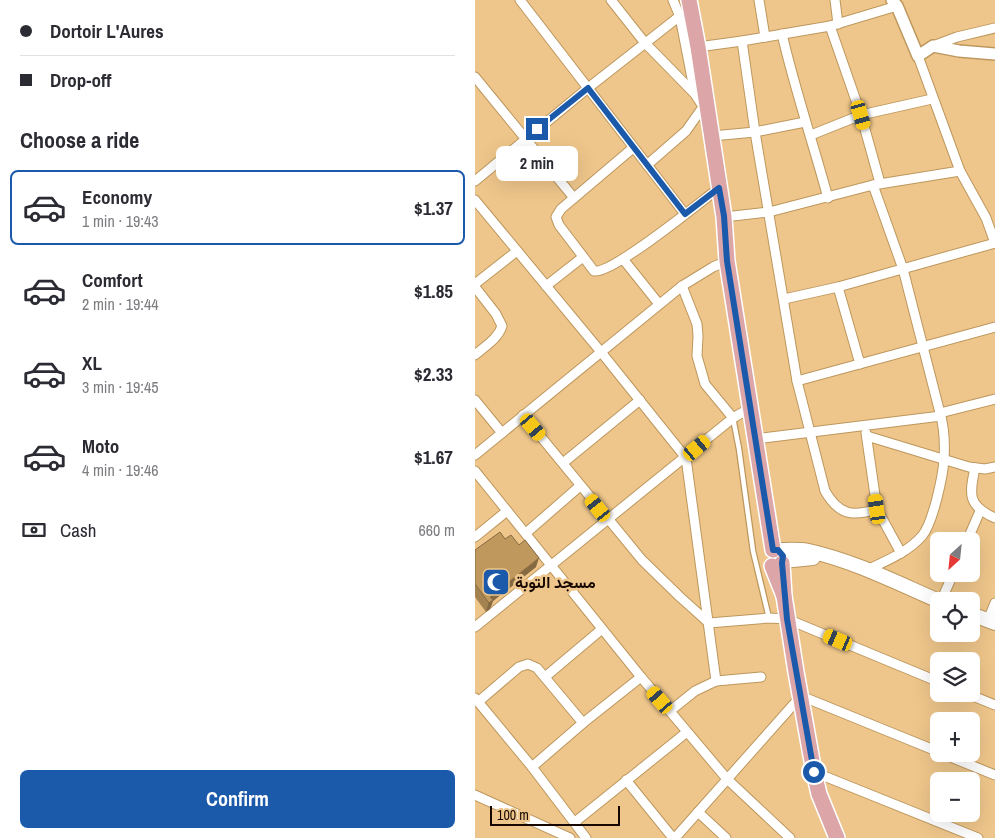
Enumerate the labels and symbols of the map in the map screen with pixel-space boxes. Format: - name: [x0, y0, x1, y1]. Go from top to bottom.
- car: [849, 99, 872, 131]
- route end: [526, 118, 548, 140]
- callout: 2 min: [496, 146, 578, 182]
- car: [517, 411, 548, 443]
- car: [680, 433, 713, 463]
- car: [582, 492, 613, 524]
- car: [867, 493, 886, 525]
- north arrow: [930, 532, 980, 582]
- mosque icon: مسجد التوبة: [481, 567, 511, 597]
- place label: مسجد التوبة: [515, 571, 596, 593]
- car: [821, 627, 854, 653]
- car: [644, 684, 675, 716]
- route start: [803, 761, 825, 783]
- scale bar: [490, 803, 620, 826]

